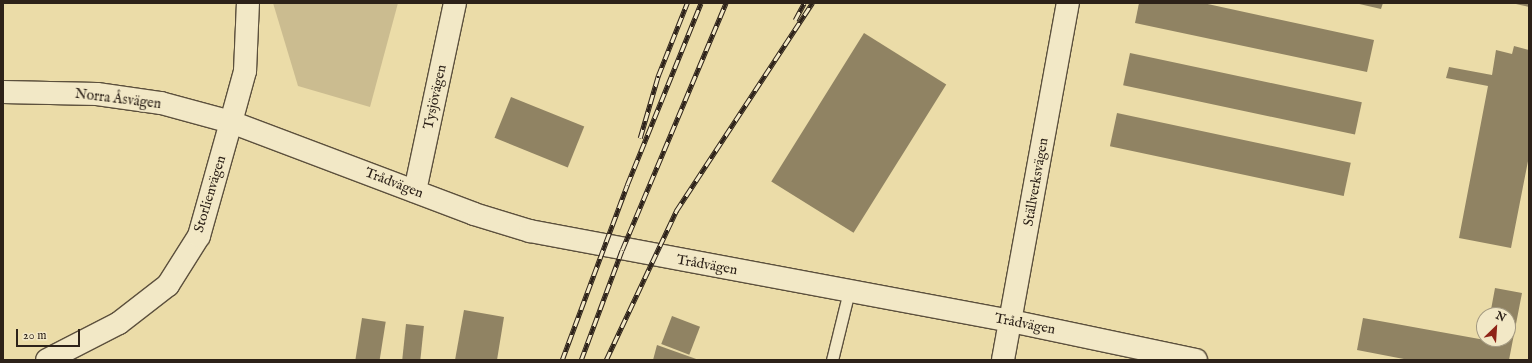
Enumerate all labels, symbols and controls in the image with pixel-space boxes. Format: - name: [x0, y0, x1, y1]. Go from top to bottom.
- street label: Tysjövägen: [420, 63, 450, 131]
- street label: Norra Åsvägen: [74, 85, 162, 113]
- street label: Ställverksvägen: [1020, 137, 1052, 227]
- street label: Storlienvägen: [190, 154, 230, 234]
- street label: Trådvägen: [362, 164, 426, 202]
- street label: Trådvägen: [675, 251, 739, 279]
- north arrow: [1476, 307, 1516, 347]
- text: N: [1493, 309, 1508, 325]
- street label: Trådvägen: [993, 310, 1057, 338]
- scale bar: [18, 321, 82, 347]
- text: 20 m: [23, 328, 46, 343]

